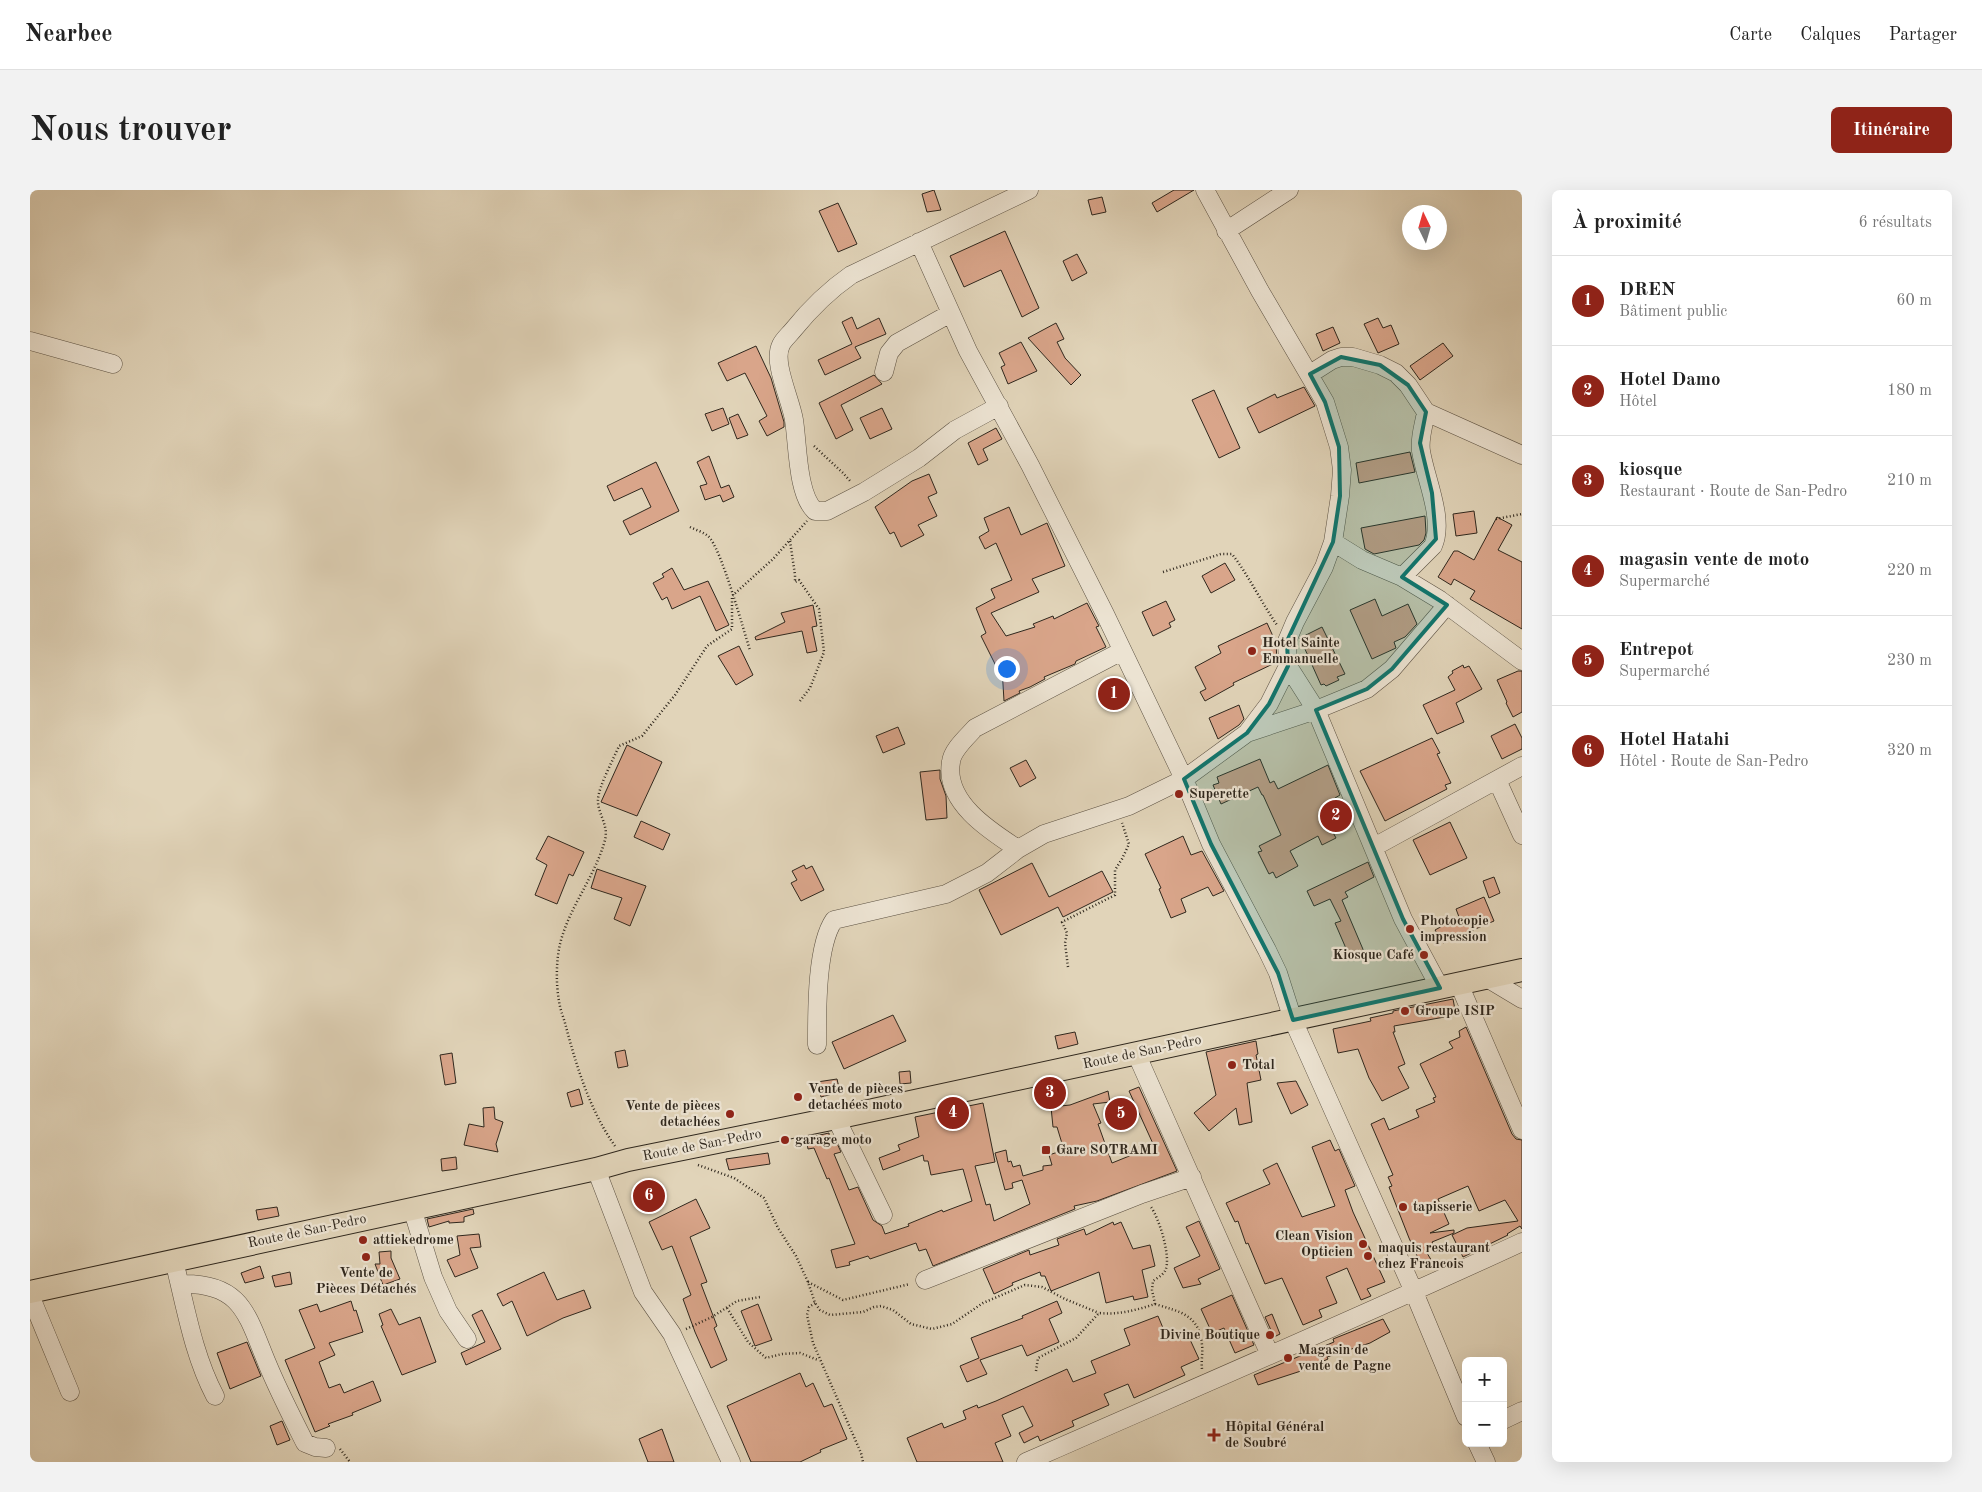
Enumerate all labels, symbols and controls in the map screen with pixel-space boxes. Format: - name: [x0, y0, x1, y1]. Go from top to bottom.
- text: Nearbee: [25, 23, 113, 47]
- text: Carte: [1729, 26, 1772, 44]
- text: Calques: [1800, 26, 1861, 44]
- text: Partager: [1889, 26, 1957, 44]
- button: Itinéraire: [1831, 107, 1952, 153]
- text: Nous trouver: [30, 113, 232, 148]
- north arrow: [1402, 205, 1447, 250]
- text: À proximité: [1572, 212, 1682, 233]
- text: 6 résultats: [1858, 215, 1932, 231]
- text: DREN: [1619, 281, 1675, 300]
- text: 1: [1583, 293, 1593, 309]
- text: 60 m: [1896, 293, 1932, 309]
- text: Bâtiment public: [1619, 304, 1727, 320]
- text: Hotel Damo: [1619, 371, 1721, 390]
- text: 2: [1583, 383, 1593, 399]
- text: 180 m: [1887, 383, 1932, 399]
- text: Hôtel: [1619, 394, 1657, 410]
- text: kiosque: [1619, 461, 1682, 480]
- text: 3: [1583, 473, 1593, 489]
- text: 210 m: [1887, 473, 1932, 489]
- text: Restaurant · Route de San-Pedro: [1619, 484, 1847, 500]
- text: magasin vente de moto: [1619, 551, 1809, 570]
- text: 4: [1583, 563, 1593, 579]
- text: 220 m: [1887, 563, 1932, 579]
- text: Supermarché: [1619, 574, 1710, 590]
- place label: Hotel Sainte Emmanuelle: [1262, 636, 1340, 666]
- text: Entrepot: [1619, 641, 1694, 660]
- marker: Hotel Sainte Emmanuelle: [1246, 645, 1258, 657]
- text: 5: [1583, 653, 1593, 669]
- text: 230 m: [1887, 653, 1932, 669]
- your location: [994, 656, 1020, 682]
- text: Supermarché: [1619, 664, 1710, 680]
- pin: 1: [1098, 675, 1130, 713]
- text: Hotel Hatahi: [1619, 731, 1729, 750]
- text: 6: [1583, 743, 1593, 759]
- text: 320 m: [1887, 743, 1932, 759]
- text: Hôtel · Route de San-Pedro: [1619, 754, 1808, 770]
- place label: Superette: [1189, 787, 1249, 801]
- marker: Superette: [1173, 788, 1185, 800]
- pin: 2: [1320, 797, 1352, 835]
- place label: Photocopie impression: [1420, 914, 1489, 944]
- marker: Photocopie impression: [1404, 923, 1416, 935]
- place label: Kiosque Café: [1333, 948, 1414, 962]
- marker: Kiosque Café: [1418, 949, 1430, 961]
- place label: Groupe ISIP: [1415, 1004, 1495, 1018]
- marker: Groupe ISIP: [1399, 1005, 1411, 1017]
- street label: Route de San-Pedro: [1081, 1033, 1203, 1071]
- place label: Total: [1242, 1058, 1275, 1072]
- marker: Total: [1226, 1059, 1238, 1071]
- pin: 3: [1034, 1074, 1066, 1112]
- place label: Vente de pièces detachées moto: [808, 1082, 903, 1112]
- marker: Vente de pièces detachées moto: [792, 1091, 804, 1103]
- pin: 4: [937, 1094, 969, 1132]
- pin: 5: [1105, 1095, 1137, 1133]
- place label: Vente de pièces detachées: [625, 1099, 720, 1129]
- marker: Vente de pièces detachées: [724, 1108, 736, 1120]
- street label: Route de San-Pedro: [641, 1127, 763, 1163]
- place label: garage moto: [795, 1133, 872, 1147]
- marker: garage moto: [779, 1134, 791, 1146]
- place label: Gare SOTRAMI: [1056, 1143, 1158, 1157]
- marker: Gare SOTRAMI: [1040, 1144, 1052, 1156]
- pin: 6: [633, 1177, 665, 1215]
- place label: tapisserie: [1413, 1200, 1472, 1214]
- marker: tapisserie: [1397, 1201, 1409, 1213]
- street label: Route de San-Pedro: [246, 1212, 368, 1250]
- place label: Clean Vision Opticien: [1275, 1229, 1353, 1259]
- place label: attiekedrome: [373, 1233, 454, 1247]
- marker: attiekedrome: [357, 1234, 369, 1246]
- marker: Clean Vision Opticien: [1357, 1238, 1369, 1250]
- place label: maquis restaurant chez Francois: [1378, 1241, 1490, 1271]
- marker: maquis restaurant chez Francois: [1362, 1250, 1374, 1262]
- marker: Vente de Pièces Détachés: [360, 1251, 372, 1263]
- place label: Vente de Pièces Détachés: [316, 1266, 416, 1296]
- place label: Divine Boutique: [1159, 1328, 1260, 1342]
- marker: Divine Boutique: [1264, 1329, 1276, 1341]
- place label: Magasin de vente de Pagne: [1298, 1343, 1391, 1373]
- marker: Magasin de vente de Pagne: [1282, 1352, 1294, 1364]
- map controls: [1462, 1357, 1507, 1447]
- button: +: [1462, 1357, 1507, 1402]
- button: −: [1462, 1402, 1507, 1447]
- place label: Hôpital Général de Soubré: [1225, 1420, 1324, 1450]
- marker: Hôpital Général de Soubré: [1207, 1428, 1221, 1442]

